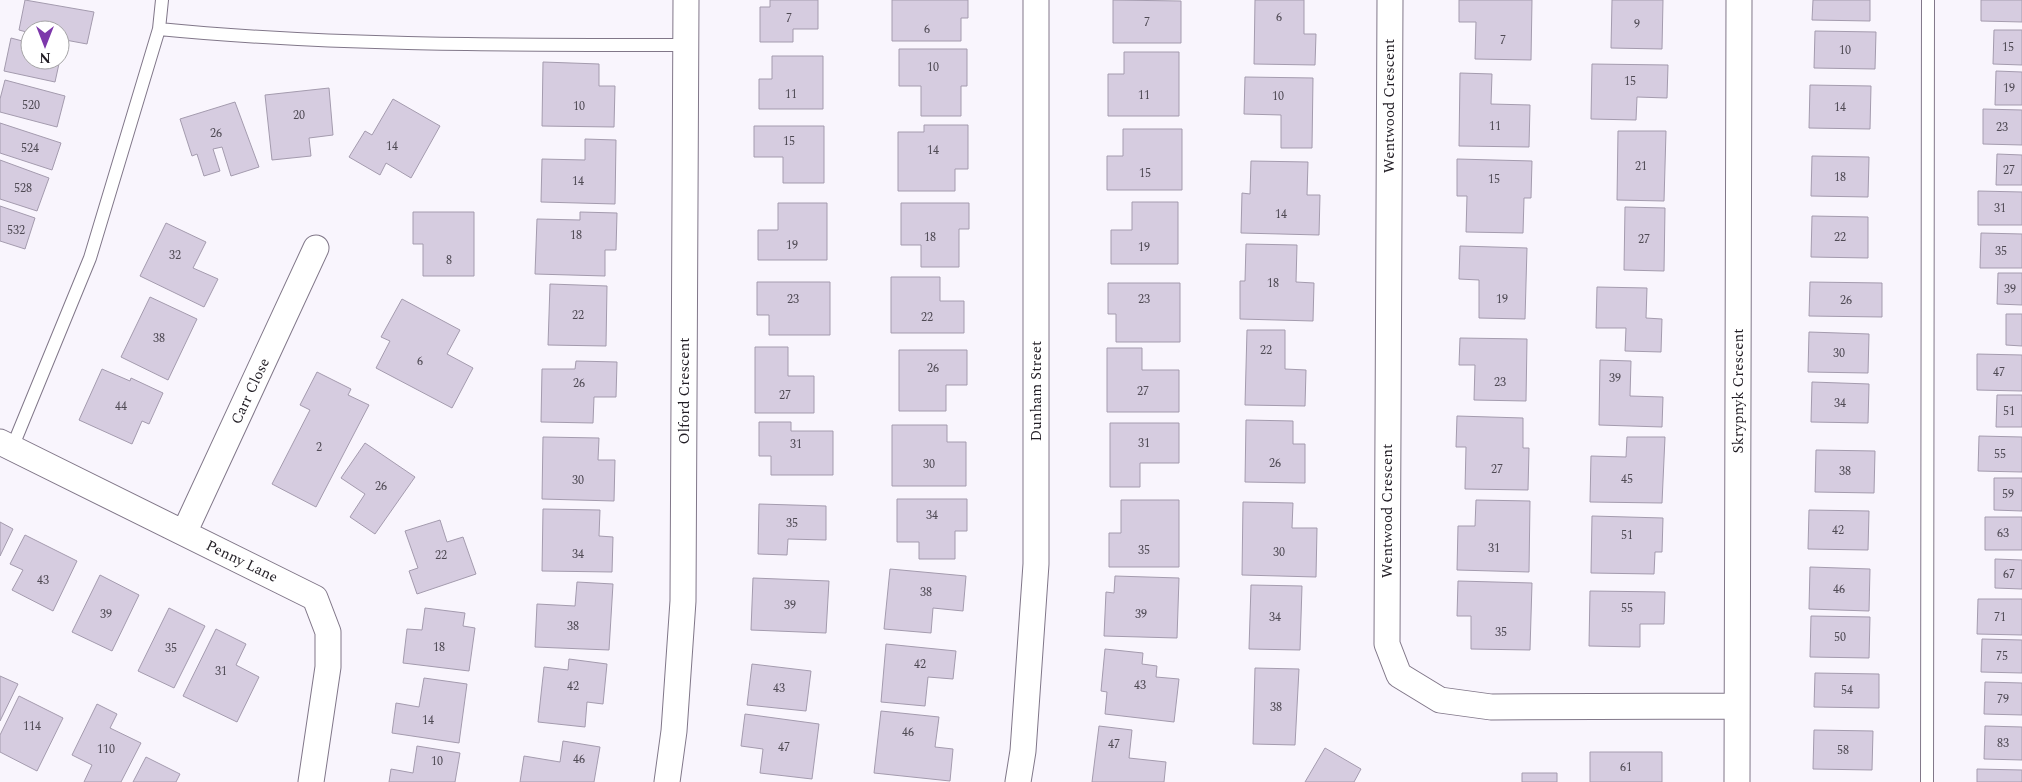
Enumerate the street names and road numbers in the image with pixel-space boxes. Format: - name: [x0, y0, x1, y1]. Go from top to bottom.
- street label: Wentwood Crescent: [1378, 39, 1401, 173]
- street label: Skrypnyk Crescent: [1727, 329, 1750, 453]
- street label: Olford Crescent: [673, 338, 696, 444]
- street label: Dunham Street: [1025, 341, 1048, 441]
- street label: Carr Close: [225, 354, 276, 428]
- street label: Wentwood Crescent: [1376, 444, 1399, 578]
- street label: Penny Lane: [202, 534, 282, 589]

